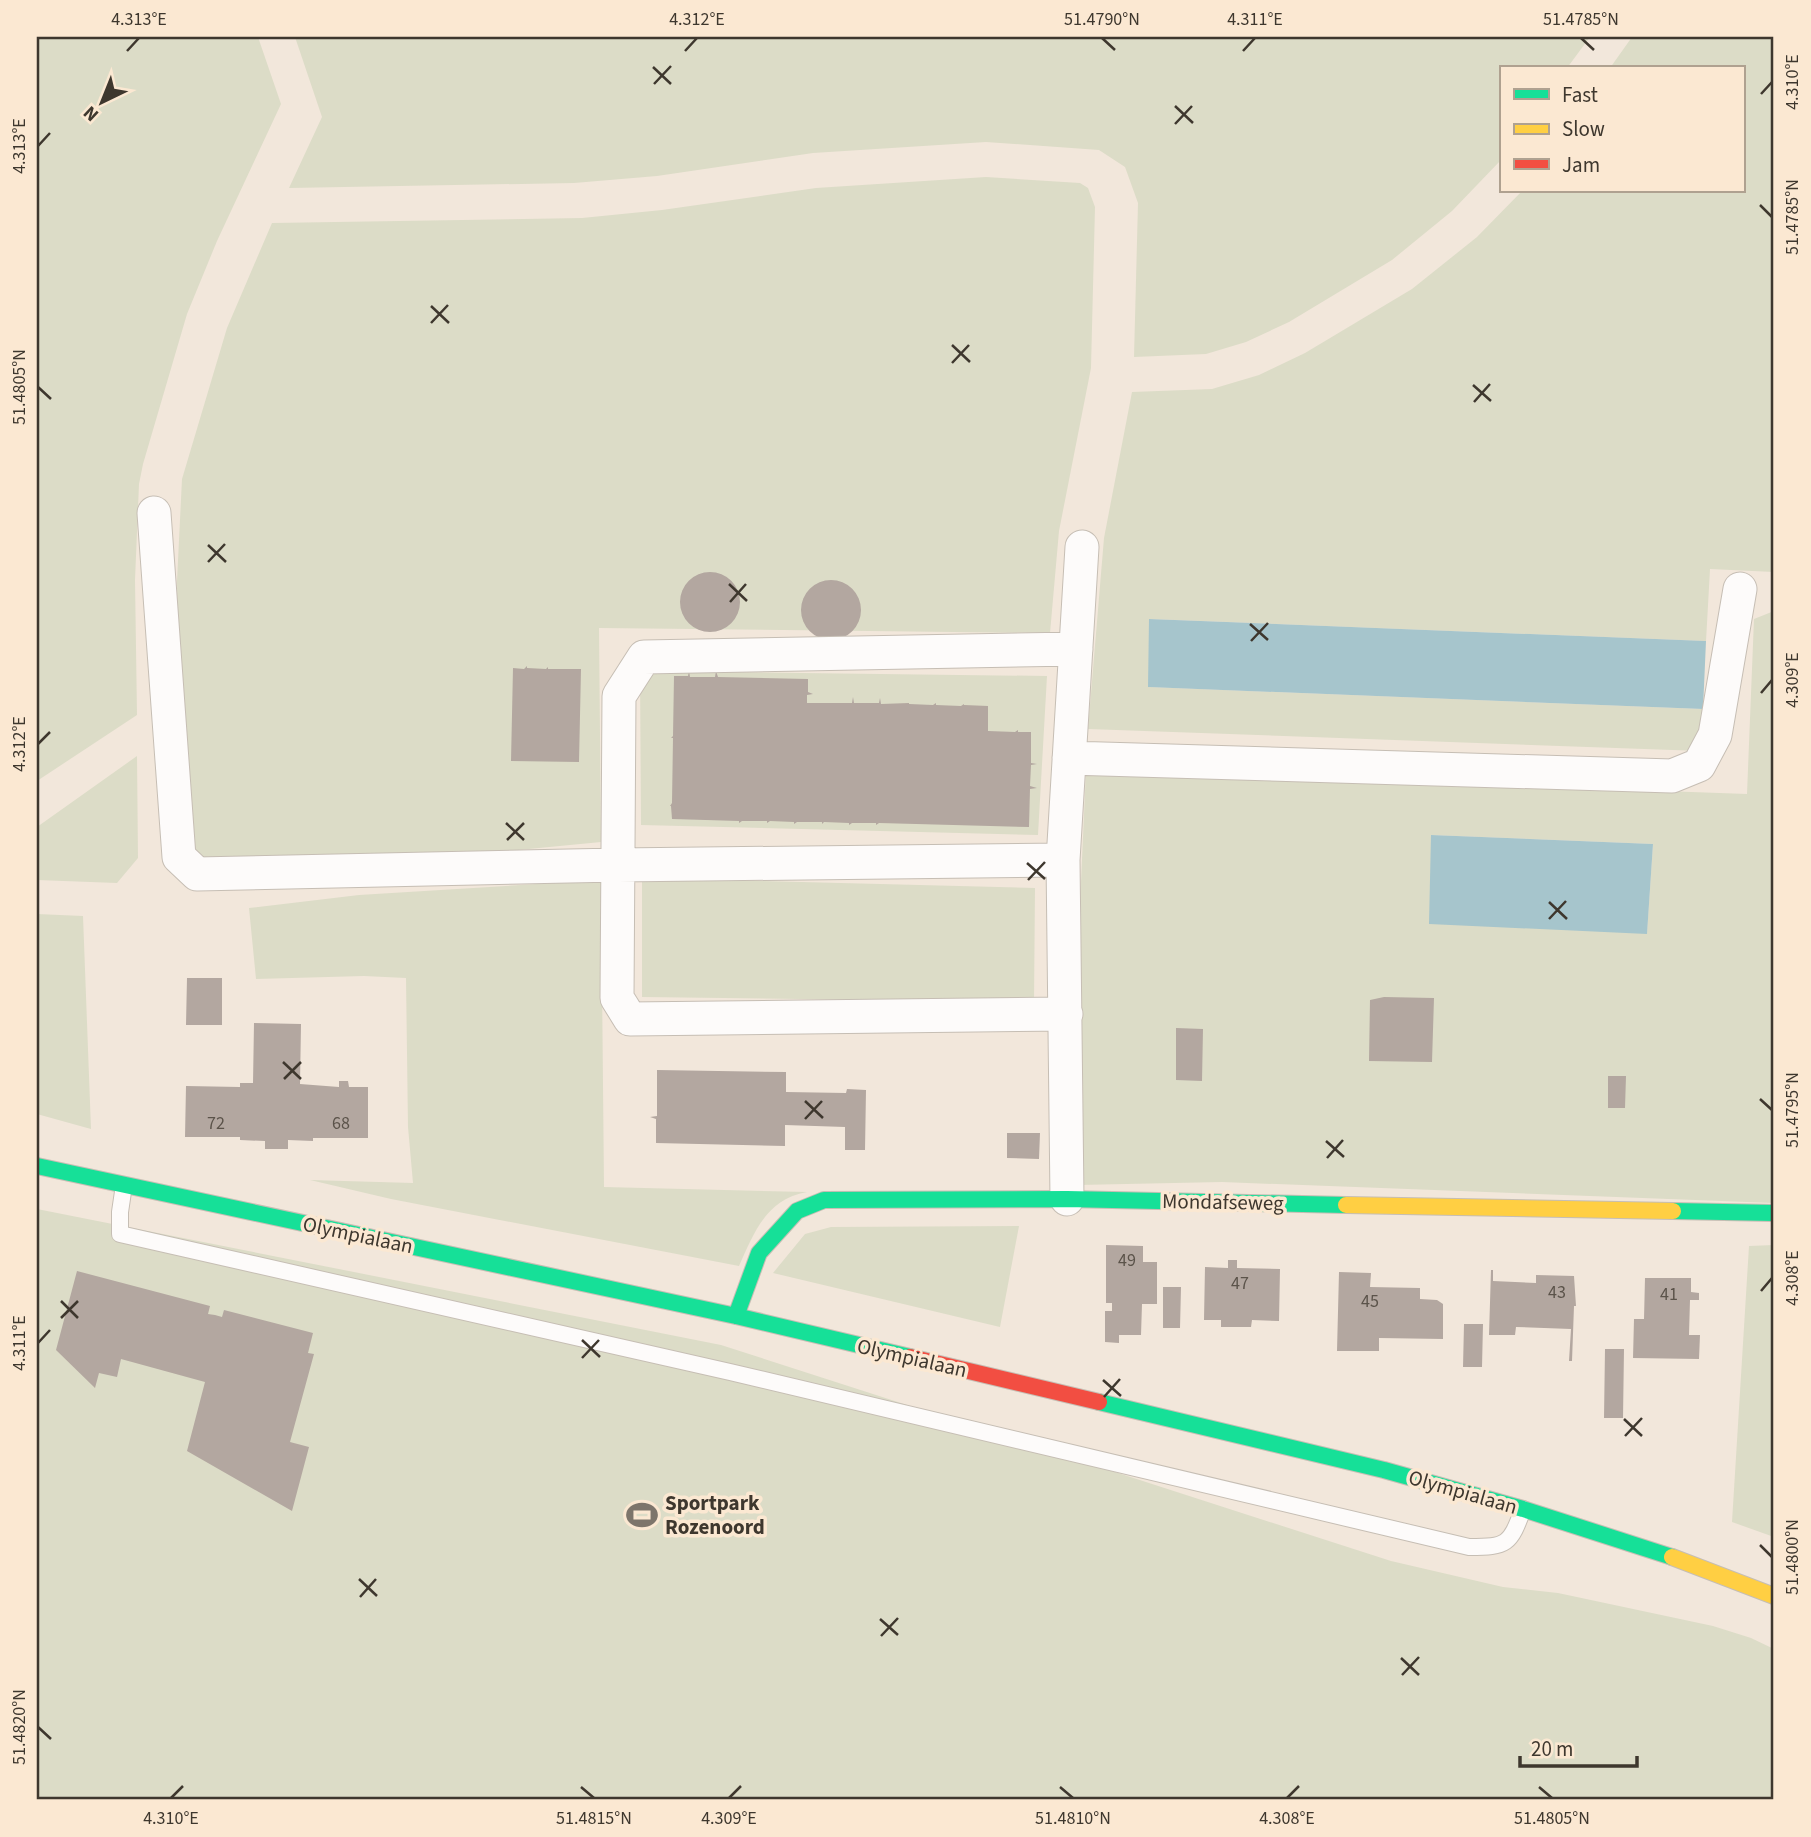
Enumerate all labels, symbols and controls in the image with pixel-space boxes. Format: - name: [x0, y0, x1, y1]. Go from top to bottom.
- text: 4.313°E: [111, 7, 167, 32]
- text: 4.312°E: [669, 7, 725, 32]
- text: 51.4790°N: [1064, 7, 1140, 32]
- text: 4.311°E: [1227, 7, 1283, 32]
- text: 51.4785°N: [1543, 7, 1619, 32]
- text: 4.310°E: [1780, 54, 1805, 110]
- north arrow: [66, 66, 136, 136]
- legend: [1500, 66, 1744, 192]
- text: Fast: [1562, 80, 1598, 110]
- text: N: [78, 99, 105, 128]
- text: Slow: [1562, 114, 1605, 144]
- text: 4.313°E: [7, 118, 32, 174]
- text: Jam: [1562, 150, 1600, 180]
- text: 51.4785°N: [1780, 179, 1805, 255]
- text: 51.4805°N: [7, 349, 32, 425]
- text: 4.309°E: [1780, 652, 1805, 708]
- text: 4.312°E: [7, 716, 32, 772]
- text: 51.4795°N: [1780, 1072, 1805, 1148]
- house number: 72: [207, 1111, 225, 1136]
- house number: 68: [332, 1111, 350, 1136]
- street label: Mondafseweg: [1162, 1186, 1284, 1218]
- street label: Olympialaan: [300, 1209, 416, 1261]
- house number: 49: [1118, 1248, 1136, 1273]
- text: 4.308°E: [1780, 1250, 1805, 1306]
- house number: 47: [1231, 1271, 1249, 1296]
- house number: 43: [1548, 1280, 1566, 1305]
- house number: 41: [1660, 1282, 1678, 1307]
- house number: 45: [1361, 1289, 1379, 1314]
- text: 4.311°E: [7, 1315, 32, 1371]
- street label: Olympialaan: [854, 1331, 970, 1385]
- street label: Olympialaan: [1405, 1462, 1521, 1522]
- place label: Sportpark Rozenoord: [665, 1488, 765, 1542]
- sports icon: Sportpark Rozenoord: [625, 1498, 659, 1532]
- text: 51.4800°N: [1780, 1519, 1805, 1595]
- text: 51.4820°N: [7, 1689, 32, 1765]
- scale bar: [1520, 1725, 1638, 1769]
- text: 20 m: [1531, 1734, 1573, 1764]
- text: 4.310°E: [143, 1806, 199, 1831]
- text: 51.4815°N: [556, 1806, 632, 1831]
- text: 4.309°E: [701, 1806, 757, 1831]
- text: 51.4810°N: [1035, 1806, 1111, 1831]
- text: 4.308°E: [1259, 1806, 1315, 1831]
- text: 51.4805°N: [1514, 1806, 1590, 1831]

